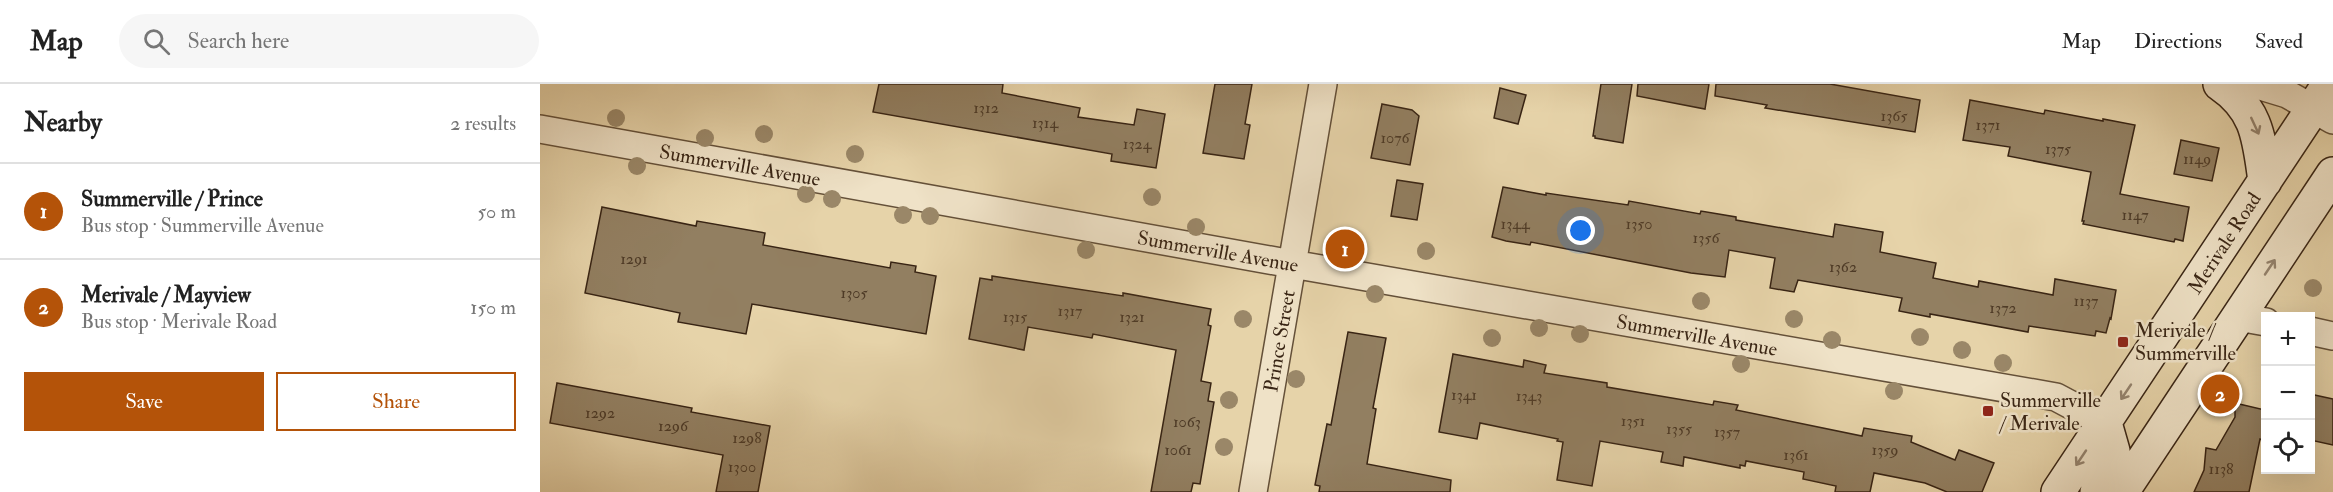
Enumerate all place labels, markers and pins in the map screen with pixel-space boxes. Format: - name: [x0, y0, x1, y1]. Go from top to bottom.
- pin: 1: [1326, 226, 1364, 272]
- place label: Merivale / Summerville: [2135, 318, 2236, 366]
- marker: Merivale / Summerville: [2116, 335, 2130, 349]
- pin: 2: [2200, 372, 2240, 416]
- place label: Summerville / Merivale: [1998, 388, 2101, 436]
- marker: Summerville / Merivale: [1981, 404, 1995, 418]

